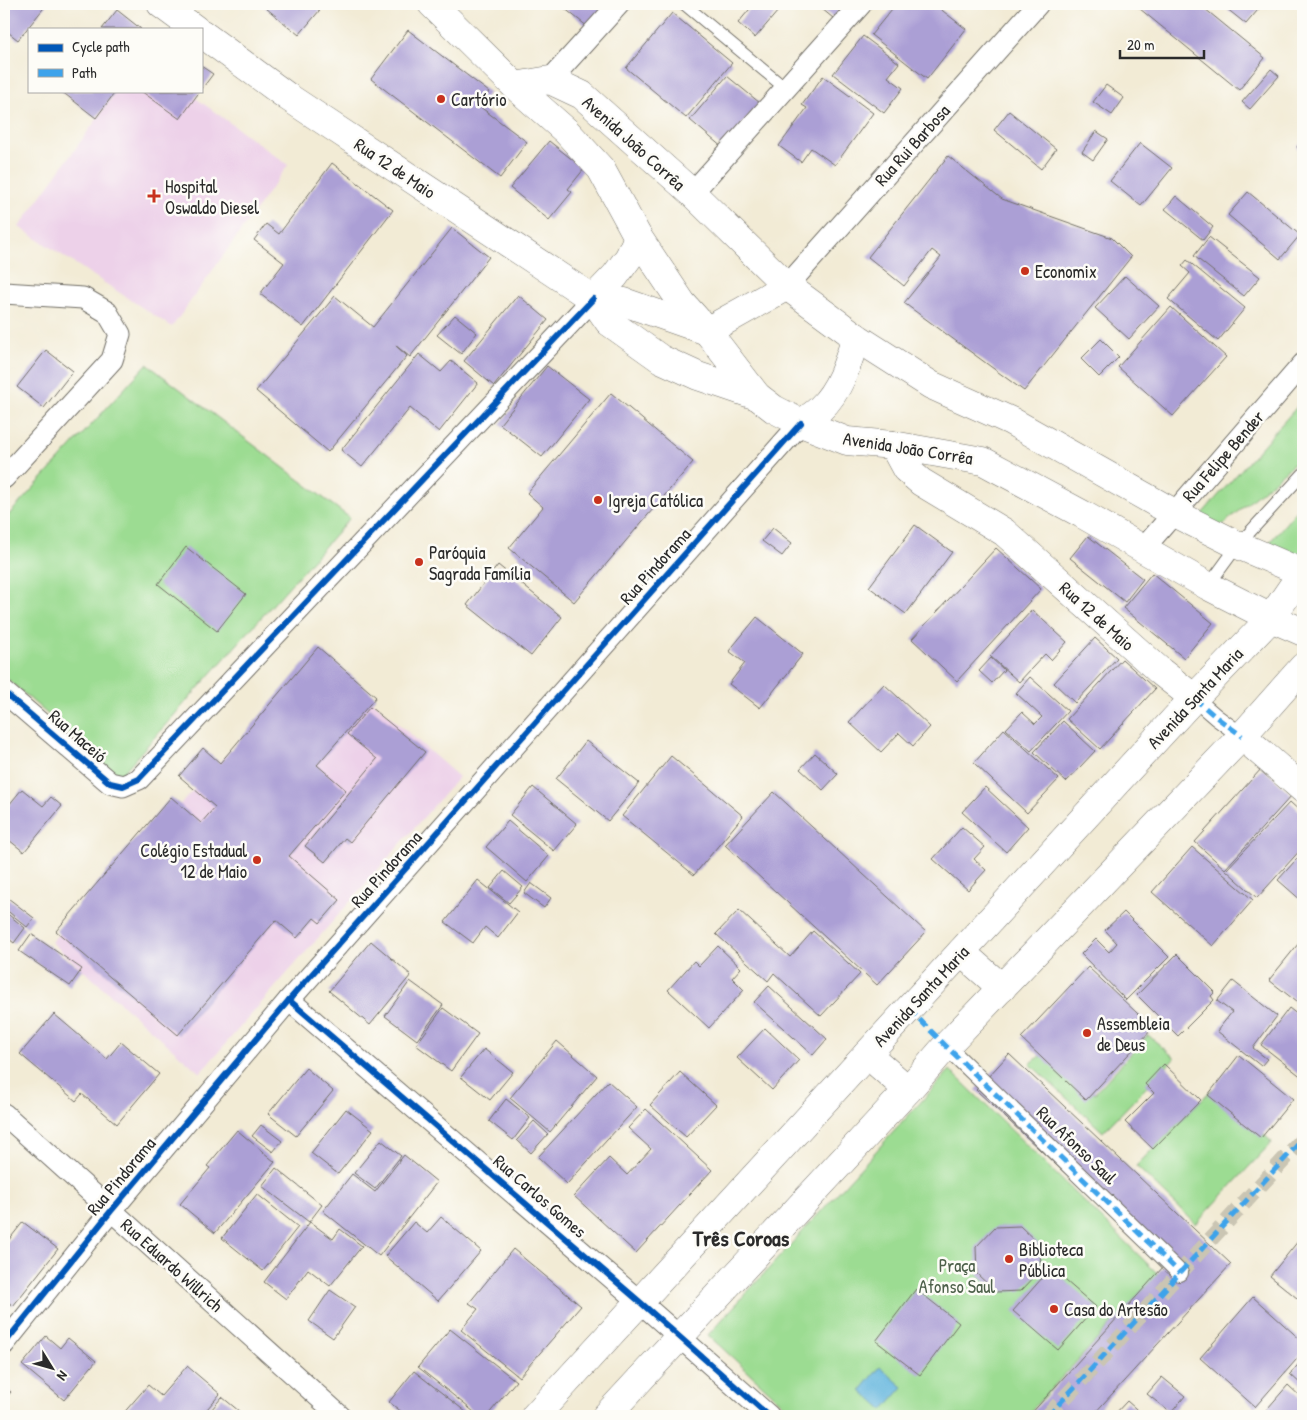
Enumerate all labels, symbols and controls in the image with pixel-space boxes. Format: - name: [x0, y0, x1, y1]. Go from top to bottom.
- legend: [28, 28, 202, 92]
- scale bar: [1120, 28, 1203, 60]
- text: 20 m: [1127, 34, 1154, 55]
- text: Cycle path: [72, 36, 130, 57]
- text: Path: [72, 62, 97, 83]
- place label: Cartório: [451, 87, 507, 112]
- street label: Avenida João Corrêa: [577, 90, 691, 196]
- marker: Cartório: [435, 93, 447, 105]
- street label: Rua Rui Barbosa: [869, 99, 955, 191]
- street label: Rua 12 de Maio: [349, 132, 441, 204]
- place label: Hospital Oswaldo Diesel: [165, 174, 259, 220]
- marker: Hospital Oswaldo Diesel: [147, 189, 161, 203]
- place label: Economix: [1035, 259, 1097, 284]
- marker: Economix: [1019, 265, 1031, 277]
- street label: Rua Felipe Bender: [1176, 405, 1270, 507]
- street label: Avenida João Corrêa: [841, 425, 975, 471]
- place label: Igreja Católica: [608, 488, 703, 513]
- marker: Igreja Católica: [592, 494, 604, 506]
- street label: Rua Pindorama: [614, 522, 696, 610]
- place label: Paróquia Sagrada Família: [429, 540, 530, 586]
- marker: Paróquia Sagrada Família: [413, 556, 425, 568]
- street label: Rua 12 de Maio: [1054, 576, 1140, 656]
- street label: Avenida Santa Maria: [1141, 642, 1249, 754]
- street label: Rua Maceió: [43, 704, 113, 768]
- street label: Rua Pindorama: [345, 825, 427, 913]
- place label: Colégio Estadual 12 de Maio: [140, 838, 247, 884]
- marker: Colégio Estadual 12 de Maio: [251, 854, 263, 866]
- street label: Avenida Santa Maria: [867, 940, 975, 1052]
- place label: Assembleia de Deus: [1097, 1011, 1170, 1057]
- marker: Assembleia de Deus: [1081, 1027, 1093, 1039]
- street label: Rua Afonso Saul: [1031, 1100, 1123, 1190]
- street label: Rua Pindorama: [81, 1132, 161, 1220]
- street label: Rua Carlos Gomes: [488, 1149, 592, 1243]
- street label: Rua Eduardo Willrich: [116, 1212, 229, 1318]
- district label: Três Coroas: [692, 1223, 790, 1253]
- place label: Biblioteca Pública: [1019, 1237, 1083, 1283]
- park label: Praça Afonso Saul: [919, 1253, 995, 1299]
- marker: Biblioteca Pública: [1003, 1253, 1015, 1265]
- place label: Casa do Artesão: [1064, 1297, 1168, 1322]
- marker: Casa do Artesão: [1048, 1303, 1060, 1315]
- north arrow: [28, 1342, 78, 1392]
- text: N: [53, 1367, 73, 1385]

